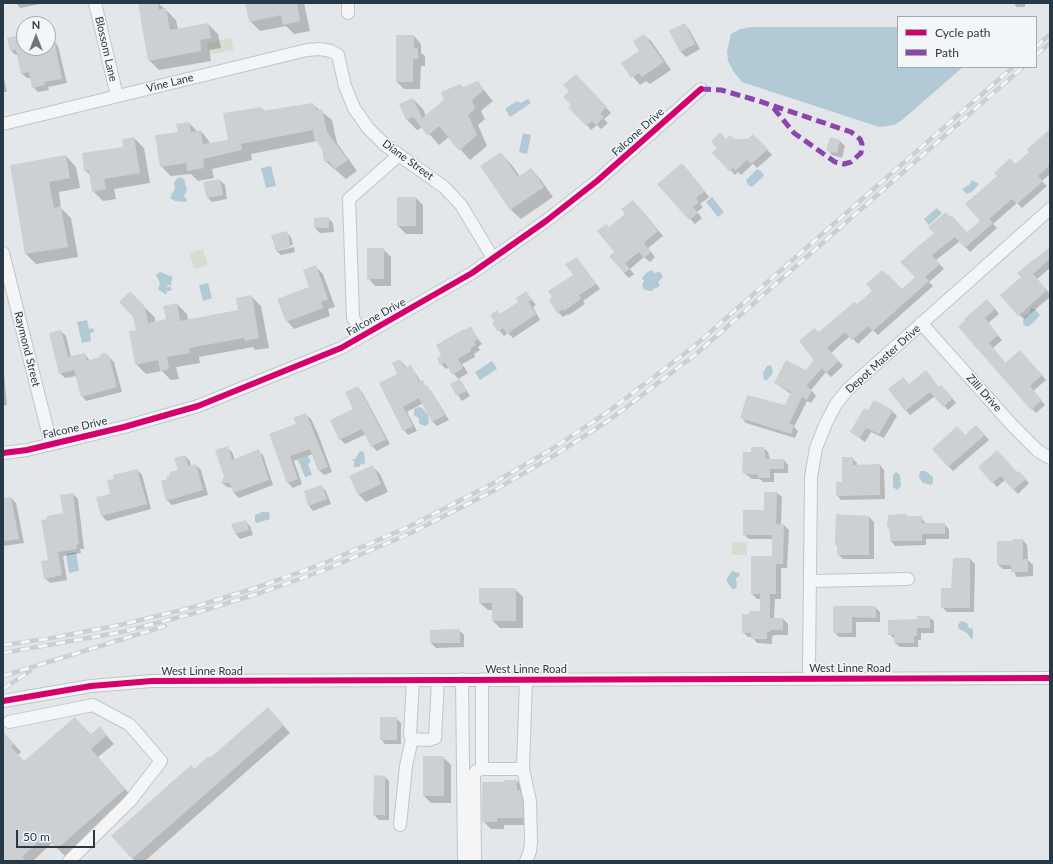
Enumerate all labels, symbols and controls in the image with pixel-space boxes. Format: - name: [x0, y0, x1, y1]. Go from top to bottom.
- street label: Blossom Lane: [92, 15, 120, 83]
- north arrow: [16, 16, 56, 56]
- legend: [897, 16, 1037, 68]
- text: N: [32, 18, 40, 31]
- text: Cycle path: [935, 25, 990, 40]
- text: Path: [935, 45, 959, 60]
- street label: Vine Lane: [145, 71, 195, 95]
- street label: Falcone Drive: [609, 105, 667, 159]
- street label: Diane Street: [380, 137, 436, 183]
- street label: Falcone Drive: [344, 295, 408, 339]
- street label: Raymond Street: [11, 310, 43, 388]
- street label: Depot Master Drive: [843, 322, 923, 396]
- street label: Zilli Drive: [964, 371, 1004, 415]
- street label: Falcone Drive: [41, 414, 109, 442]
- street label: West Linne Road: [809, 661, 891, 675]
- street label: West Linne Road: [485, 662, 567, 676]
- street label: West Linne Road: [161, 664, 243, 678]
- scale bar: [18, 822, 97, 848]
- text: 50 m: [23, 829, 50, 844]

